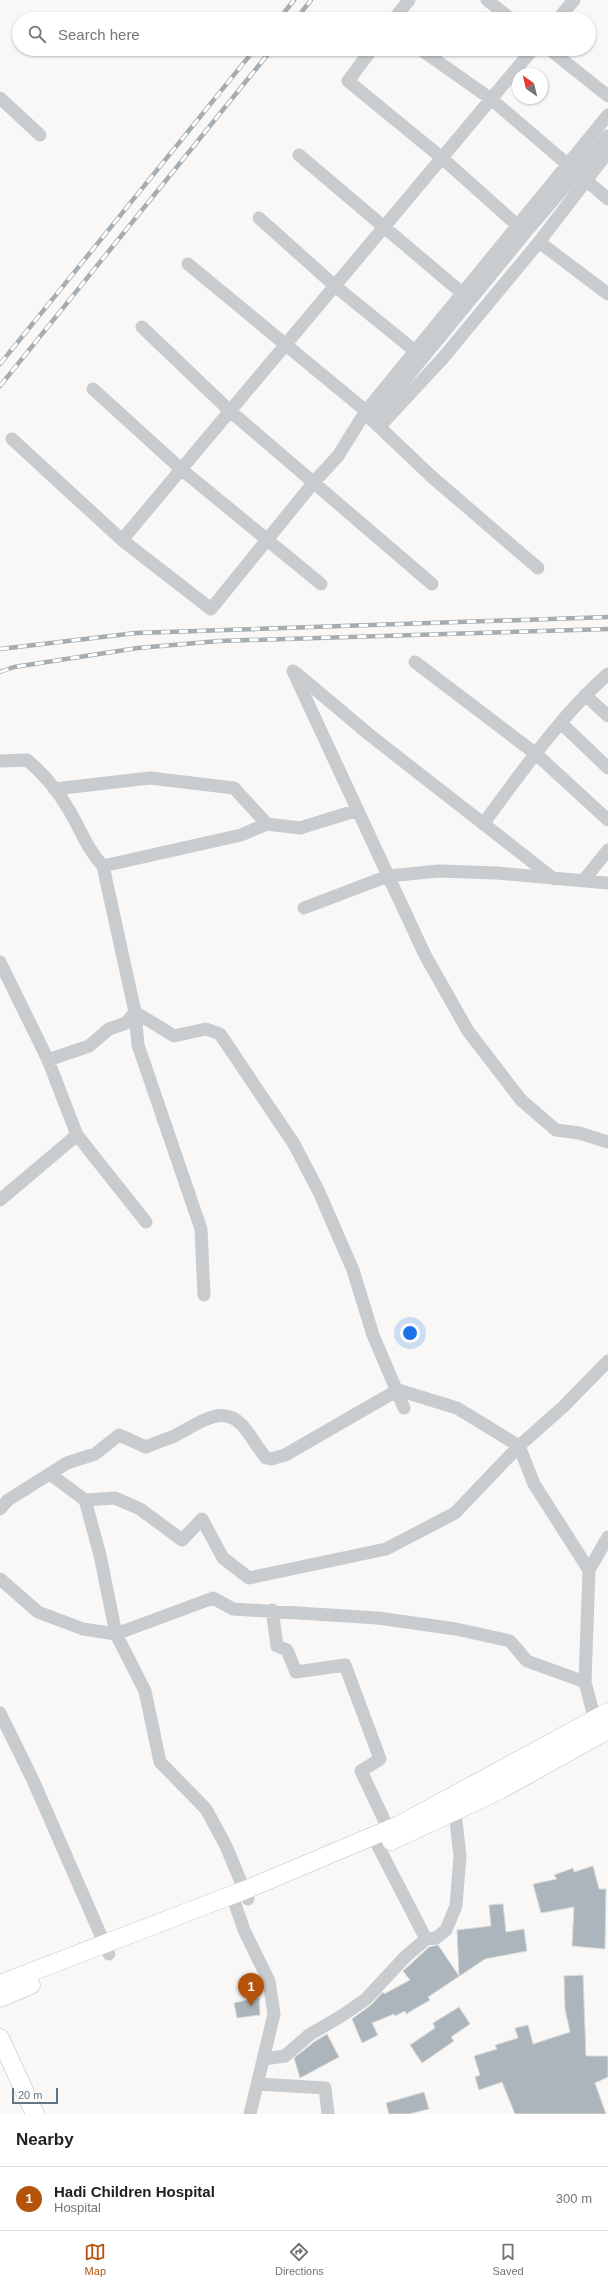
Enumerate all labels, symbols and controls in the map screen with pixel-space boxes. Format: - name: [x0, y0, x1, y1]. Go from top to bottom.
- search box: [12, 12, 596, 56]
- icon: search: [26, 23, 48, 45]
- text: Search here: [58, 26, 140, 43]
- north arrow: [512, 68, 548, 104]
- your location: [400, 1323, 420, 1343]
- pin: 1: [238, 1973, 264, 2006]
- scale bar: [12, 2086, 58, 2105]
- text: 20 m: [18, 2089, 42, 2101]
- text: Nearby: [16, 2130, 74, 2149]
- text: Hadi Children Hospital: [54, 2183, 215, 2200]
- text: 1: [25, 2191, 33, 2206]
- text: 300 m: [556, 2191, 592, 2206]
- text: Hospital: [54, 2200, 101, 2215]
- tab: Map: [84, 2241, 106, 2277]
- tab: Directions: [275, 2241, 324, 2277]
- tab: Saved: [492, 2241, 524, 2277]

